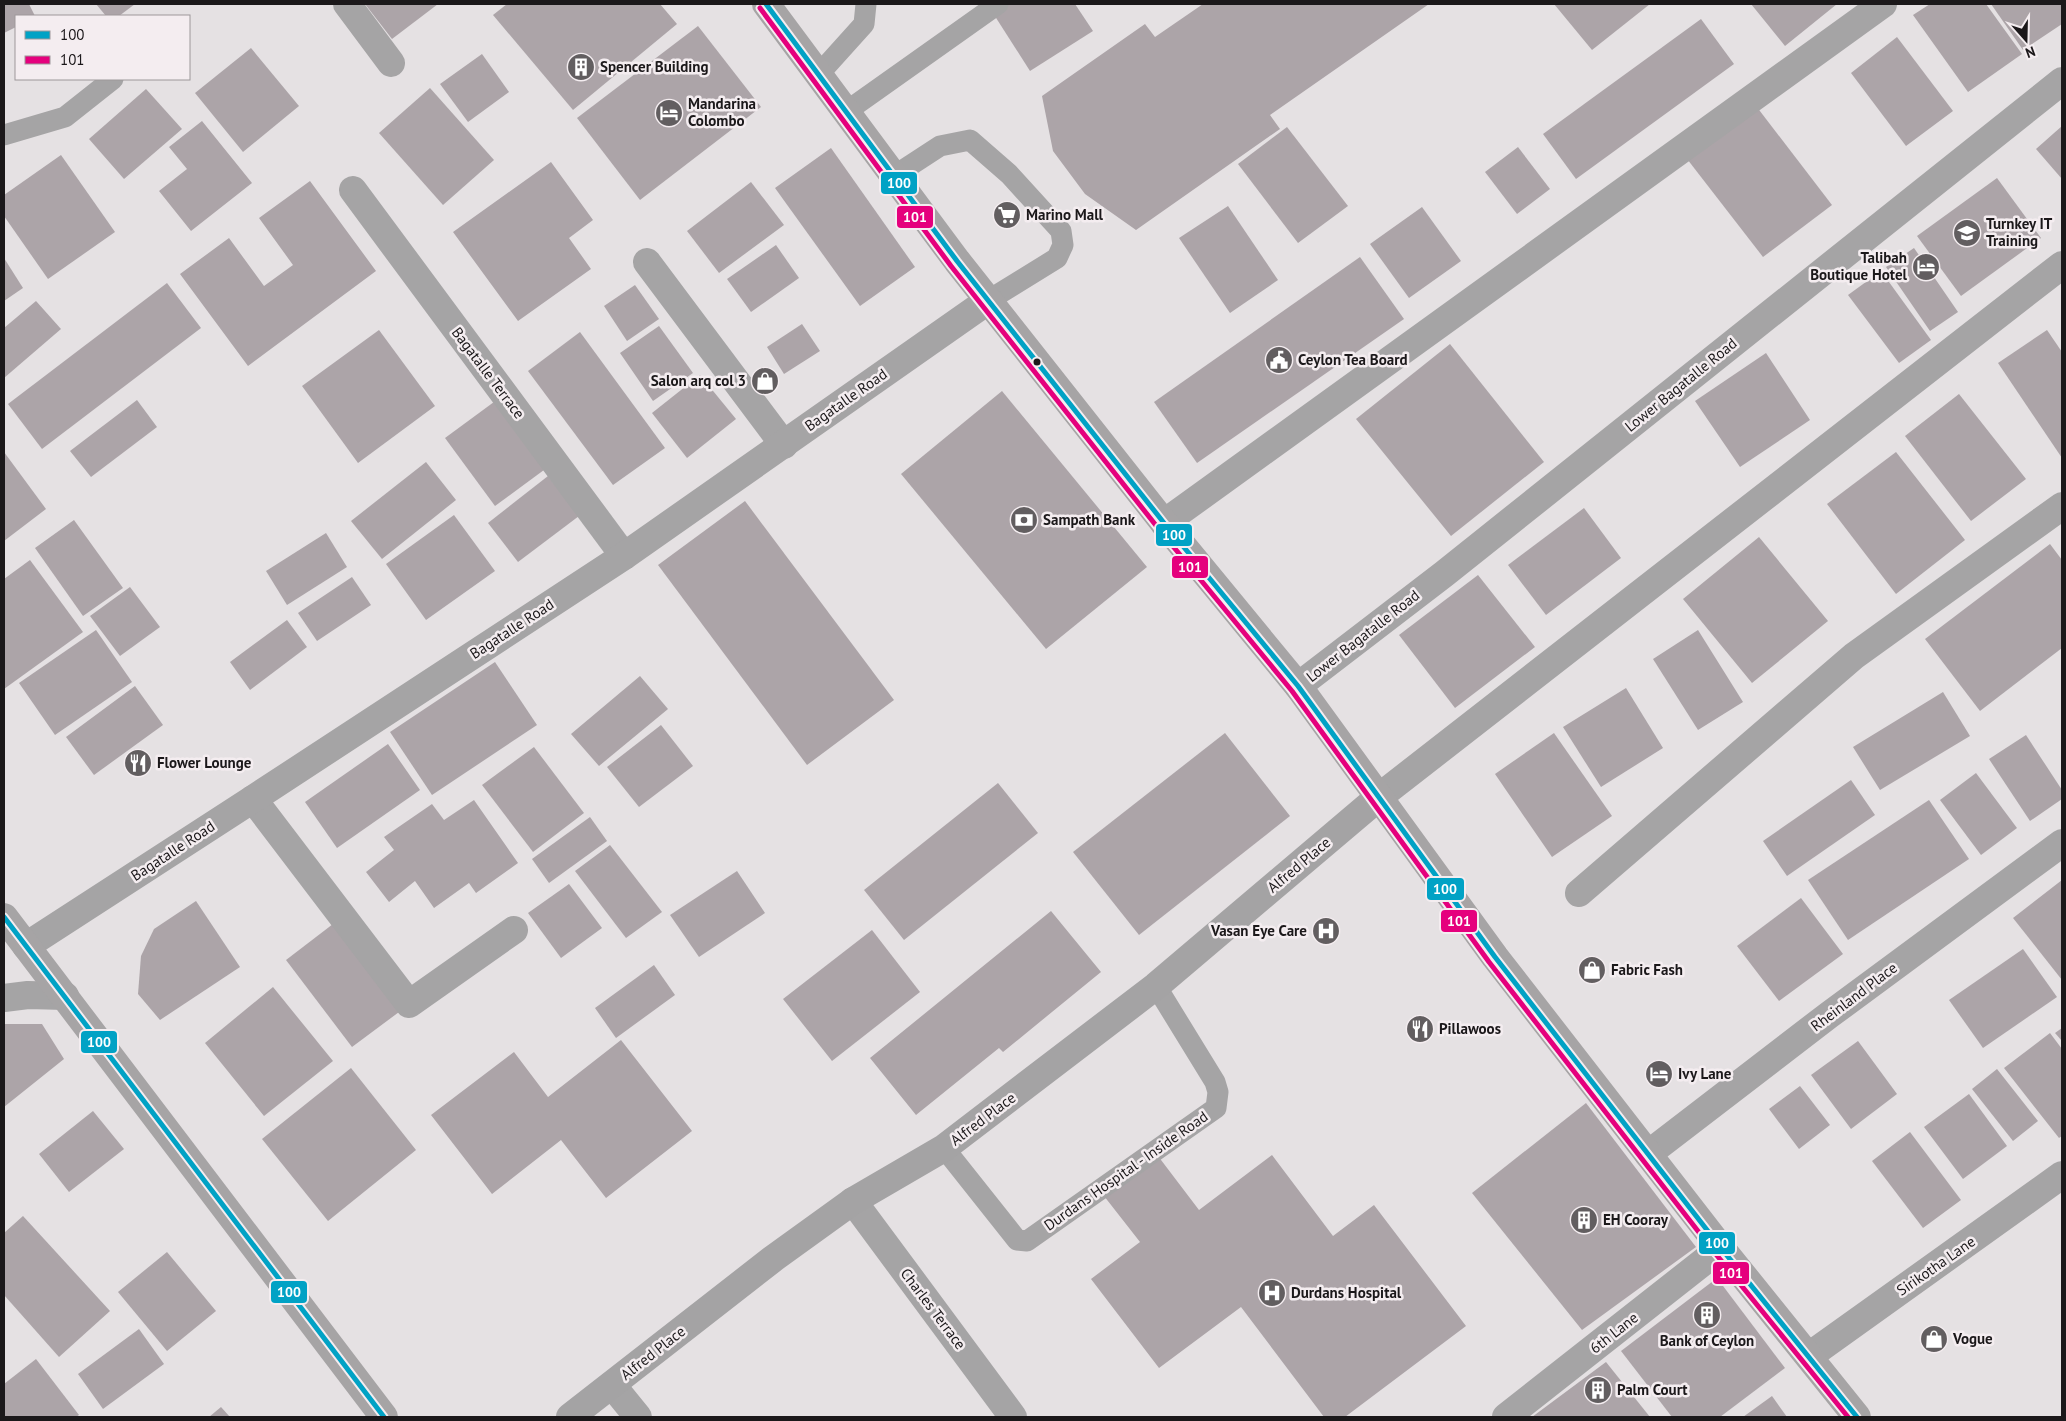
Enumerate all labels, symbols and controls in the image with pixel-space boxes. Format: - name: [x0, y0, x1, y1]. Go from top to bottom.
- legend: [15, 15, 190, 80]
- north arrow: [2001, 15, 2051, 65]
- text: 100: [60, 25, 85, 44]
- text: N: [2023, 42, 2038, 62]
- text: 101: [60, 50, 85, 69]
- building icon: Spencer Building: [566, 52, 596, 82]
- place label: Spencer Building: [600, 57, 708, 76]
- place label: Mandarina Colombo: [688, 94, 756, 130]
- hotel icon: Mandarina Colombo: [654, 98, 684, 128]
- line badge: 100: [880, 171, 918, 195]
- text: 100: [887, 174, 911, 192]
- supermarket icon: Marino Mall: [992, 200, 1022, 230]
- line badge: 101: [896, 205, 934, 229]
- place label: Marino Mall: [1026, 205, 1104, 224]
- text: 101: [903, 208, 927, 226]
- place label: Turnkey IT Training: [1986, 214, 2053, 250]
- school or university icon: Turnkey IT Training: [1952, 218, 1982, 248]
- place label: Talibah Boutique Hotel: [1810, 248, 1908, 284]
- hotel icon: Talibah Boutique Hotel: [1911, 252, 1941, 282]
- street label: Bagatalle Terrace: [448, 323, 529, 422]
- street label: Lower Bagatalle Road: [1621, 334, 1741, 436]
- public building icon: Ceylon Tea Board: [1264, 345, 1294, 375]
- place label: Ceylon Tea Board: [1298, 350, 1408, 369]
- unlabelled marker: [1032, 357, 1042, 367]
- street label: Bagatalle Road: [801, 364, 891, 435]
- shop icon: Salon arq col 3: [750, 366, 780, 396]
- place label: Salon arq col 3: [651, 371, 746, 390]
- bank icon: Sampath Bank: [1009, 505, 1039, 535]
- place label: Sampath Bank: [1043, 510, 1136, 529]
- line badge: 100: [1155, 523, 1193, 547]
- text: 100: [1162, 526, 1186, 544]
- line badge: 101: [1171, 555, 1209, 579]
- text: 101: [1178, 558, 1202, 576]
- street label: Lower Bagatalle Road: [1302, 585, 1423, 686]
- street label: Bagatalle Road: [466, 594, 557, 663]
- restaurant icon: Flower Lounge: [123, 748, 153, 778]
- place label: Flower Lounge: [157, 753, 252, 772]
- street label: Bagatalle Road: [127, 816, 218, 885]
- street label: Alfred Place: [1263, 833, 1334, 897]
- line badge: 100: [1426, 877, 1465, 901]
- text: 100: [1433, 880, 1457, 898]
- line badge: 101: [1440, 909, 1478, 933]
- text: 101: [1447, 912, 1471, 930]
- hospital icon: Vasan Eye Care: [1311, 916, 1341, 946]
- place label: Vasan Eye Care: [1210, 921, 1307, 940]
- shop icon: Fabric Fash: [1577, 955, 1607, 985]
- street label: Rheinland Place: [1807, 958, 1901, 1035]
- place label: Fabric Fash: [1611, 960, 1683, 979]
- restaurant icon: Pillawoos: [1405, 1014, 1435, 1044]
- place label: Pillawoos: [1439, 1019, 1501, 1038]
- line badge: 100: [80, 1030, 118, 1054]
- text: 100: [87, 1033, 111, 1051]
- hotel icon: Ivy Lane: [1644, 1059, 1674, 1089]
- place label: Ivy Lane: [1678, 1064, 1732, 1083]
- street label: Alfred Place: [946, 1088, 1019, 1149]
- street label: Durdans Hospital - Inside Road: [1040, 1107, 1211, 1235]
- building icon: EH Cooray: [1569, 1205, 1599, 1235]
- place label: EH Cooray: [1603, 1210, 1669, 1229]
- line badge: 100: [1698, 1231, 1736, 1255]
- street label: Sirikotha Lane: [1893, 1232, 1979, 1300]
- text: 100: [1705, 1234, 1729, 1252]
- line badge: 101: [1712, 1261, 1750, 1285]
- street label: Charles Terrace: [897, 1264, 970, 1353]
- text: 101: [1719, 1264, 1743, 1282]
- hospital icon: Durdans Hospital: [1257, 1278, 1287, 1308]
- line badge: 100: [270, 1280, 308, 1304]
- text: 100: [277, 1283, 301, 1301]
- place label: Durdans Hospital: [1291, 1283, 1402, 1302]
- building icon: Bank of Ceylon: [1692, 1300, 1722, 1330]
- street label: 6th Lane: [1586, 1308, 1642, 1357]
- street label: Alfred Place: [617, 1321, 689, 1384]
- shop icon: Vogue: [1919, 1324, 1949, 1354]
- place label: Vogue: [1952, 1329, 1993, 1348]
- place label: Bank of Ceylon: [1660, 1331, 1754, 1350]
- building icon: Palm Court: [1583, 1375, 1613, 1405]
- place label: Palm Court: [1617, 1380, 1688, 1399]

